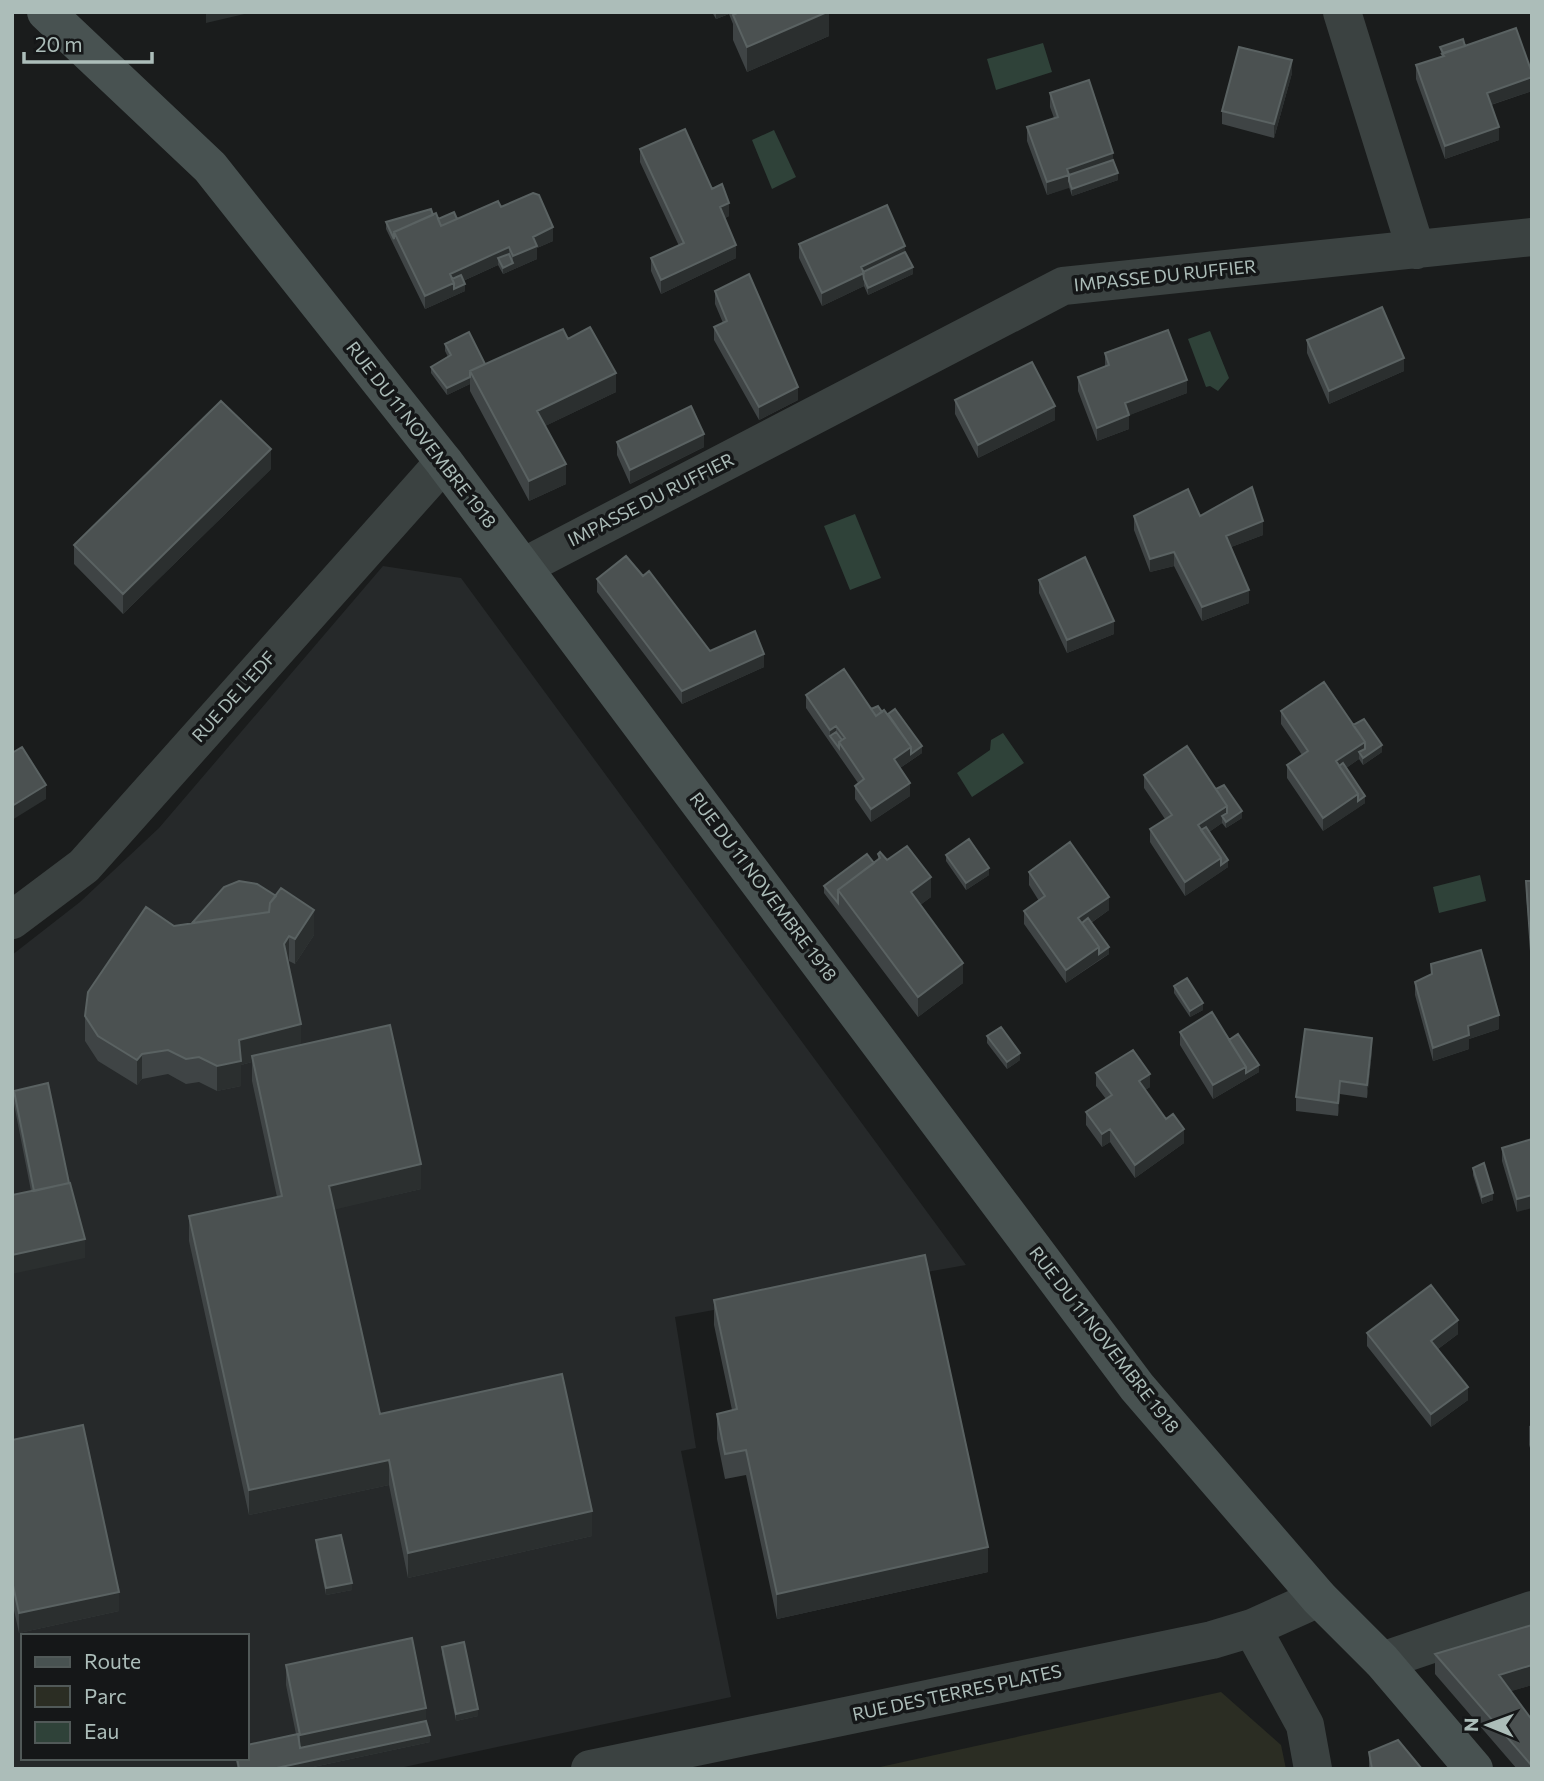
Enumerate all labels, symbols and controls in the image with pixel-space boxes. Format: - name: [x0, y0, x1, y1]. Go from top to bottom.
- scale bar: [24, 21, 152, 65]
- text: 20 m: [35, 31, 83, 56]
- street label: IMPASSE DU RUFFIER: [1073, 254, 1257, 296]
- street label: RUE DU 11 NOVEMBRE 1918: [342, 337, 502, 532]
- street label: IMPASSE DU RUFFIER: [564, 448, 737, 551]
- street label: RUE DE L'EDF: [187, 646, 280, 746]
- street label: RUE DU 11 NOVEMBRE 1918: [686, 788, 842, 985]
- street label: RUE DU 11 NOVEMBRE 1918: [1025, 1242, 1185, 1437]
- legend: [21, 1634, 248, 1760]
- text: Route: [84, 1648, 141, 1673]
- street label: RUE DES TERRES PLATES: [850, 1659, 1063, 1725]
- text: Parc: [84, 1683, 127, 1708]
- north arrow: [1453, 1690, 1523, 1760]
- text: N: [1459, 1717, 1482, 1732]
- text: Eau: [84, 1718, 119, 1743]

